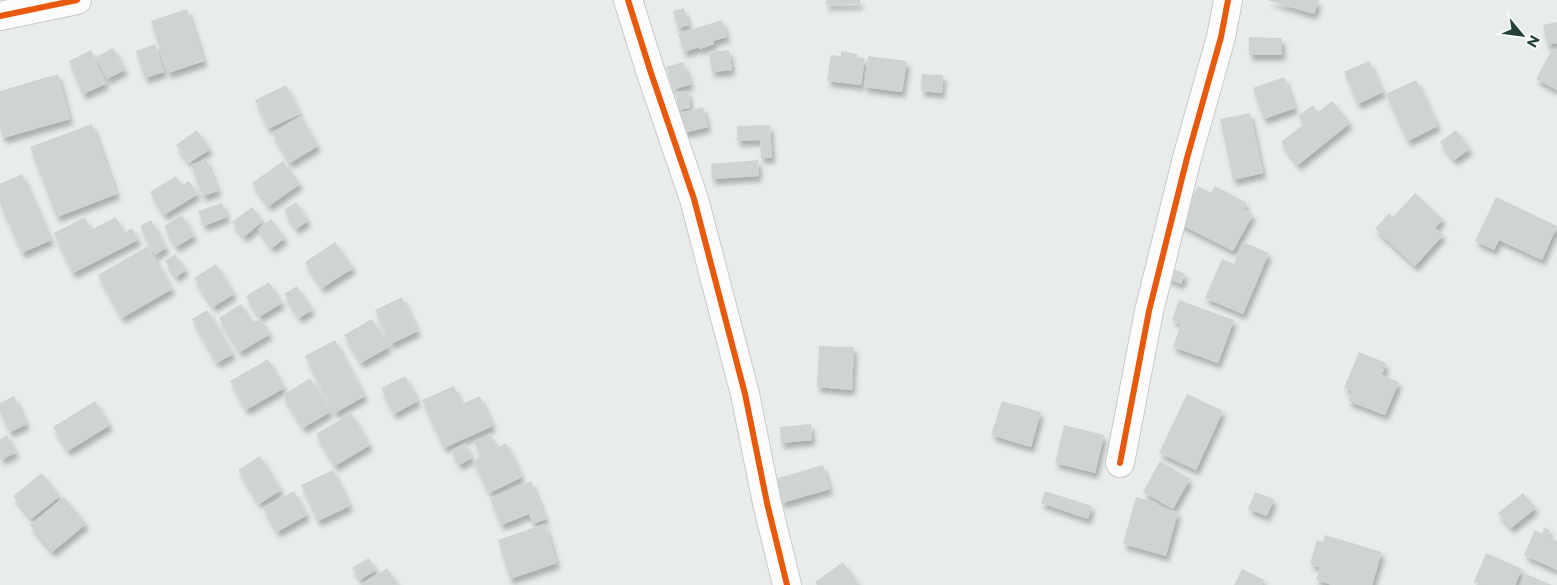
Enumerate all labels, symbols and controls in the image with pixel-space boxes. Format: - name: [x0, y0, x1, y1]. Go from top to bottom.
- north arrow: [1497, 10, 1547, 60]
- text: N: [1523, 32, 1544, 51]

